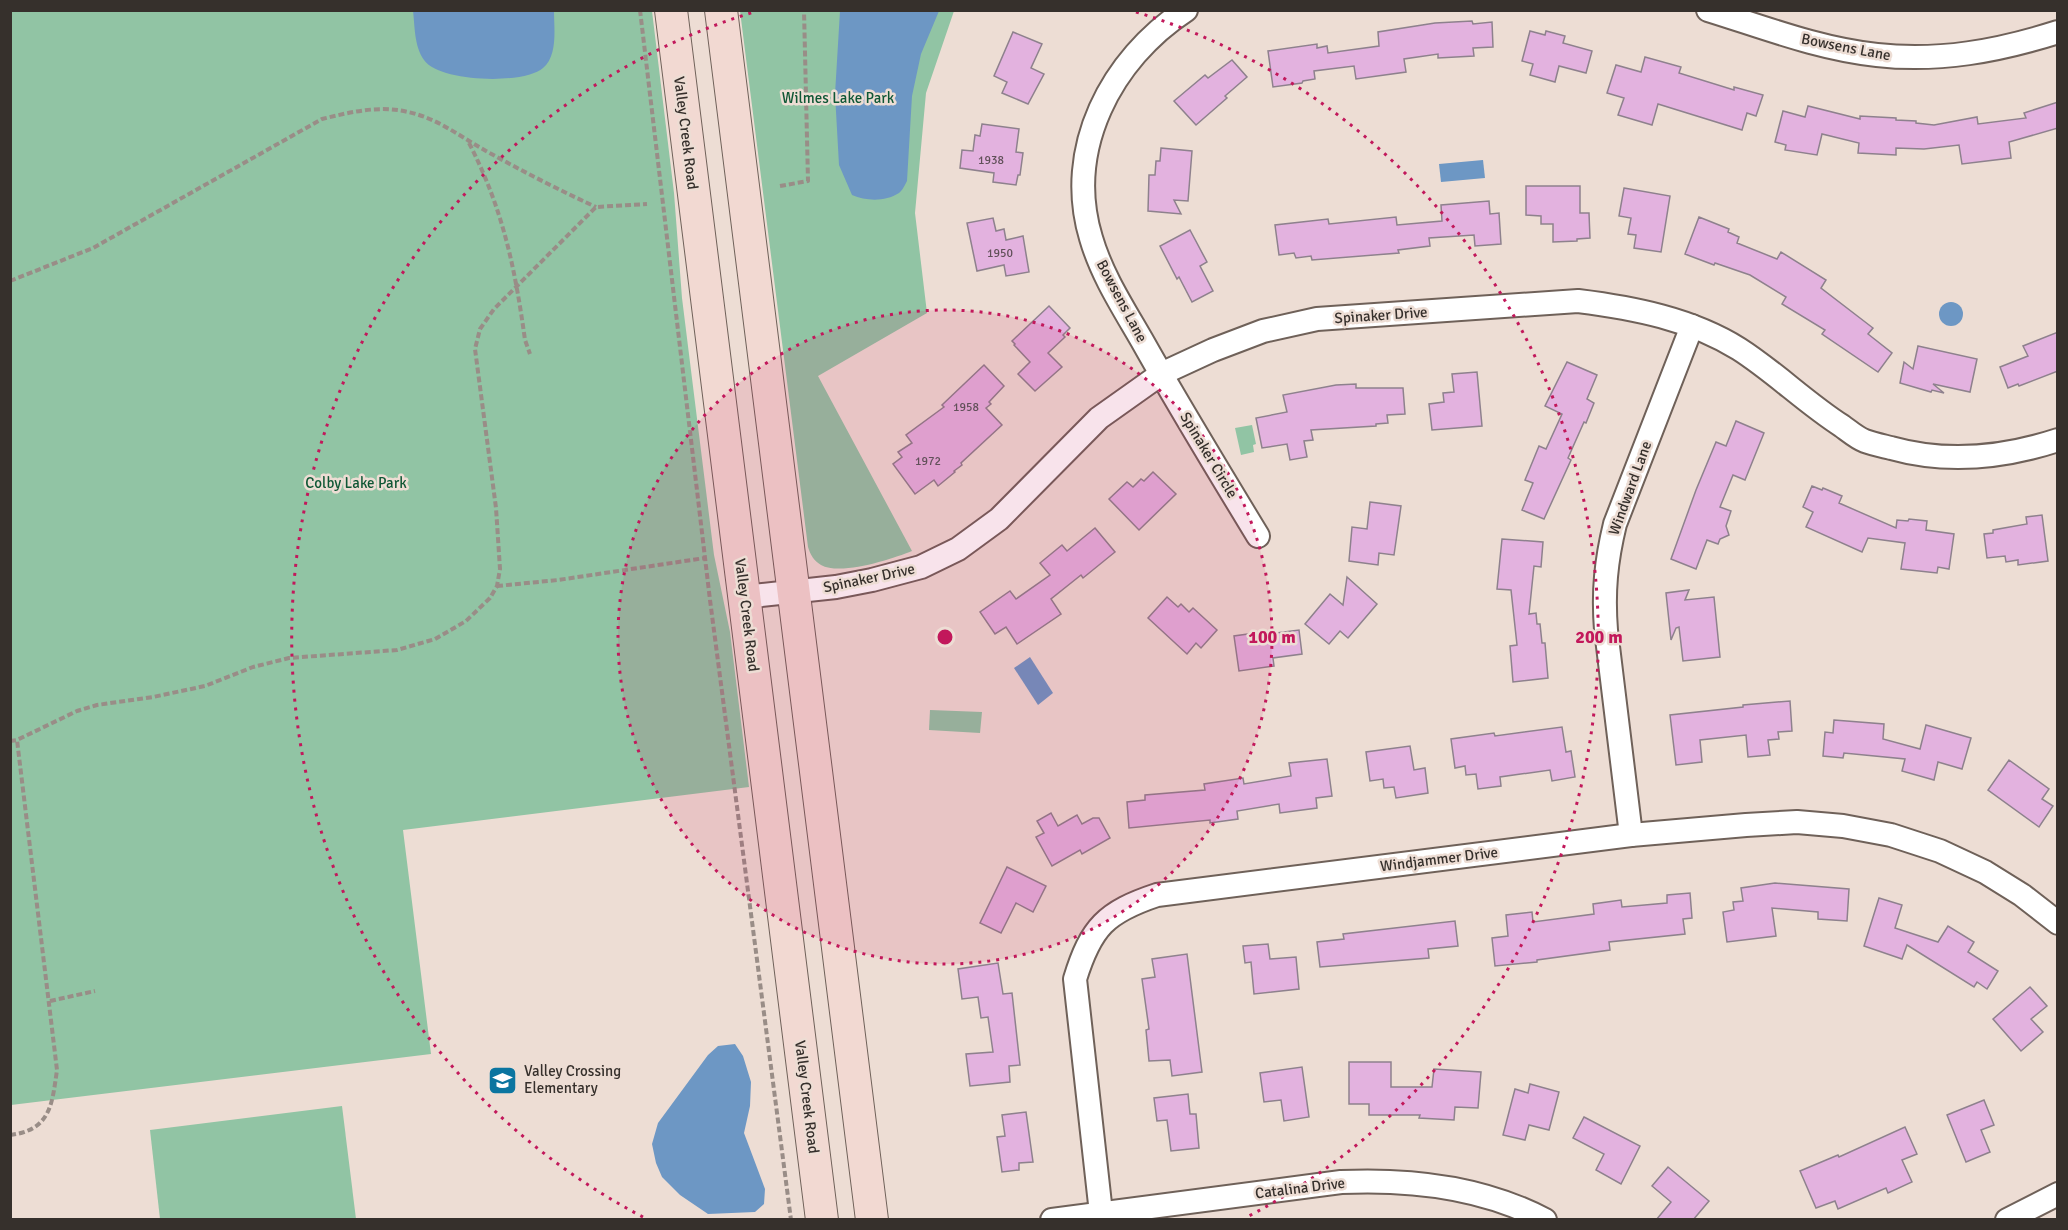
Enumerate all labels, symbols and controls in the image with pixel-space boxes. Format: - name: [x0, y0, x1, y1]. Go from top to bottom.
- street label: Bowsens Lane: [1800, 30, 1892, 64]
- street label: Valley Creek Road: [670, 75, 702, 191]
- park label: Wilmes Lake Park: [782, 89, 895, 107]
- house number: 1938: [978, 153, 1004, 168]
- house number: 1950: [987, 246, 1013, 261]
- street label: Bowsens Lane: [1093, 257, 1151, 345]
- street label: Spinaker Drive: [1334, 303, 1428, 327]
- house number: 1958: [953, 400, 979, 415]
- street label: Spinaker Circle: [1176, 409, 1242, 501]
- street label: Windward Lane: [1605, 438, 1655, 538]
- house number: 1972: [915, 454, 941, 469]
- park label: Colby Lake Park: [305, 474, 407, 492]
- street label: Valley Creek Road: [731, 557, 763, 673]
- street label: Spinaker Drive: [822, 560, 916, 596]
- text: 100 m: [1248, 626, 1296, 648]
- text: 200 m: [1575, 626, 1623, 648]
- centre of rings: [935, 627, 955, 647]
- street label: Windjammer Drive: [1379, 843, 1499, 875]
- street label: Valley Creek Road: [791, 1039, 823, 1155]
- place label: Valley Crossing Elementary: [524, 1062, 621, 1097]
- school or university icon: Valley Crossing Elementary: [487, 1064, 519, 1096]
- street label: Catalina Drive: [1254, 1174, 1346, 1202]

